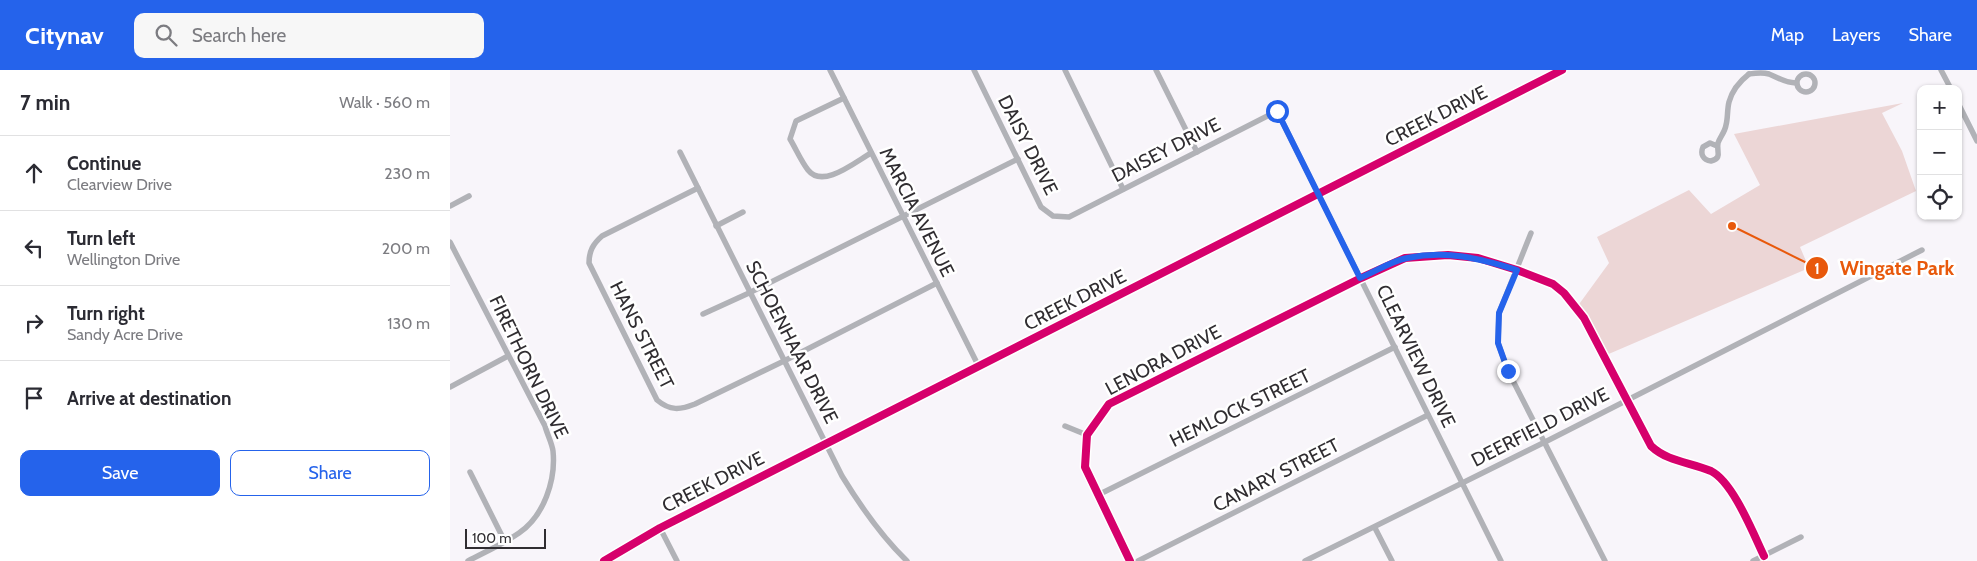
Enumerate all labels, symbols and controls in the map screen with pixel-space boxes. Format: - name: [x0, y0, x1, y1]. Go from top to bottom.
- search box: [134, 13, 484, 58]
- text: Citynav: [25, 21, 104, 50]
- icon: search: [152, 21, 180, 49]
- text: Search here: [192, 24, 286, 47]
- text: Map: [1771, 24, 1804, 46]
- text: Layers: [1832, 24, 1881, 46]
- text: Share: [1909, 24, 1952, 46]
- street label: CREEK DRIVE: [1381, 80, 1491, 152]
- map controls: [1917, 85, 1962, 220]
- button: +: [1917, 85, 1962, 130]
- text: 7 min: [20, 90, 70, 115]
- street label: DAISY DRIVE: [993, 91, 1063, 199]
- text: Walk · 560 m: [339, 93, 430, 112]
- route start: [1266, 100, 1289, 123]
- street label: DAISEY DRIVE: [1108, 113, 1224, 187]
- button: −: [1917, 130, 1962, 175]
- street label: MARCIA AVENUE: [875, 144, 959, 280]
- text: Continue: [67, 152, 141, 175]
- icon: ahead: [20, 159, 48, 187]
- text: 230 m: [384, 164, 430, 183]
- text: Clearview Drive: [67, 175, 172, 194]
- button: locate: [1917, 175, 1962, 220]
- text: Turn left: [67, 227, 135, 250]
- icon: left: [20, 234, 48, 262]
- text: 200 m: [382, 239, 430, 258]
- text: Wellington Drive: [67, 250, 180, 269]
- callout: Wingate Park: [1805, 251, 1964, 286]
- text: Wingate Park: [1840, 256, 1955, 280]
- street label: SCHOENHAAR DRIVE: [741, 257, 843, 427]
- text: 1: [1814, 260, 1820, 278]
- street label: CREEK DRIVE: [1020, 264, 1130, 336]
- street label: HANS STREET: [605, 277, 679, 393]
- street label: CLEARVIEW DRIVE: [1371, 281, 1461, 431]
- street label: FIRETHORN DRIVE: [484, 292, 574, 442]
- text: Turn right: [67, 302, 145, 325]
- icon: right: [20, 309, 48, 337]
- text: 130 m: [387, 314, 430, 333]
- street label: LENORA DRIVE: [1101, 320, 1225, 400]
- text: Sandy Acre Drive: [67, 325, 183, 344]
- route end: [1497, 360, 1520, 383]
- street label: HEMLOCK STREET: [1166, 364, 1314, 452]
- street label: DEERFIELD DRIVE: [1467, 382, 1613, 472]
- icon: arrive: [20, 384, 48, 412]
- text: Arrive at destination: [67, 387, 231, 410]
- street label: CANARY STREET: [1209, 433, 1343, 517]
- street label: CREEK DRIVE: [658, 446, 768, 518]
- button: Save: [20, 450, 220, 496]
- button: Share: [230, 450, 430, 496]
- scale bar: [465, 526, 546, 549]
- text: 100 m: [472, 529, 512, 547]

